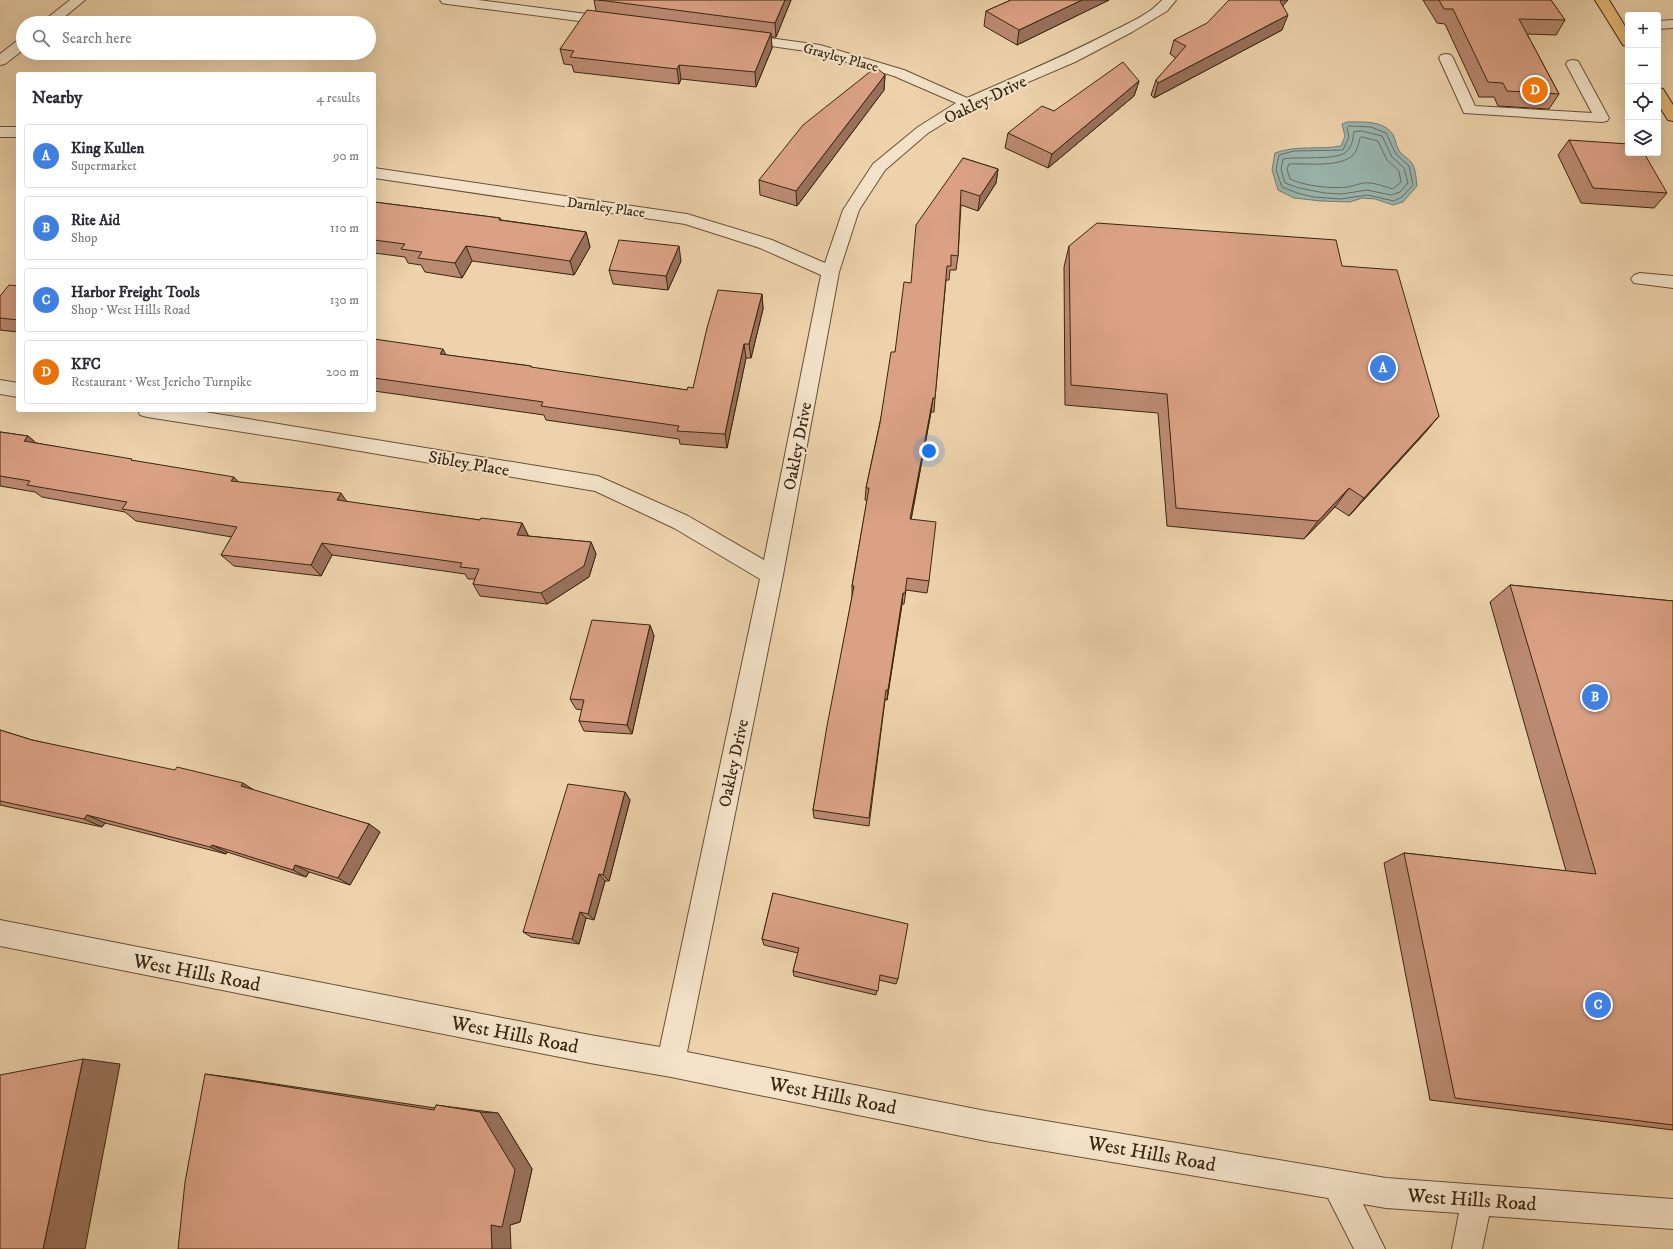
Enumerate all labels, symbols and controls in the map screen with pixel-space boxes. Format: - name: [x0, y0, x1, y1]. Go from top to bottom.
- map controls: [1625, 12, 1661, 156]
- button: +: [1625, 12, 1661, 48]
- search box: [16, 16, 376, 60]
- icon: search: [30, 27, 52, 49]
- text: Search here: [62, 29, 131, 48]
- street label: Grayley Place: [801, 39, 880, 77]
- button: −: [1625, 48, 1661, 84]
- street label: Oakley Drive: [940, 70, 1030, 129]
- pin: D: [1522, 75, 1548, 105]
- button: locate: [1625, 84, 1661, 120]
- text: Nearby: [32, 87, 82, 109]
- text: 4 results: [317, 90, 360, 106]
- button: layers: [1625, 120, 1661, 156]
- text: King Kullen: [71, 139, 144, 158]
- text: A: [42, 148, 50, 164]
- text: 90 m: [333, 148, 359, 164]
- text: Supermarket: [71, 158, 137, 174]
- street label: Darnley Place: [566, 194, 646, 222]
- text: Rite Aid: [71, 211, 120, 230]
- text: B: [42, 220, 50, 236]
- text: 110 m: [330, 220, 359, 236]
- text: Shop: [71, 230, 97, 246]
- text: Harbor Freight Tools: [71, 283, 200, 302]
- text: C: [42, 292, 50, 308]
- text: 130 m: [330, 292, 359, 308]
- text: Shop · West Hills Road: [71, 302, 190, 318]
- pin: A: [1370, 353, 1396, 383]
- text: KFC: [71, 355, 101, 374]
- text: D: [41, 364, 51, 380]
- text: 200 m: [326, 364, 359, 380]
- text: Restaurant · West Jericho Turnpike: [71, 374, 252, 390]
- street label: Oakley Drive: [779, 400, 817, 492]
- your location: [919, 441, 939, 461]
- street label: Sibley Place: [427, 446, 511, 482]
- pin: B: [1582, 682, 1608, 712]
- street label: Oakley Drive: [714, 717, 754, 809]
- street label: West Hills Road: [130, 949, 263, 998]
- pin: C: [1585, 990, 1611, 1020]
- street label: West Hills Road: [448, 1011, 581, 1060]
- street label: West Hills Road: [766, 1072, 899, 1121]
- street label: West Hills Road: [1085, 1131, 1218, 1178]
- street label: West Hills Road: [1405, 1183, 1537, 1217]

